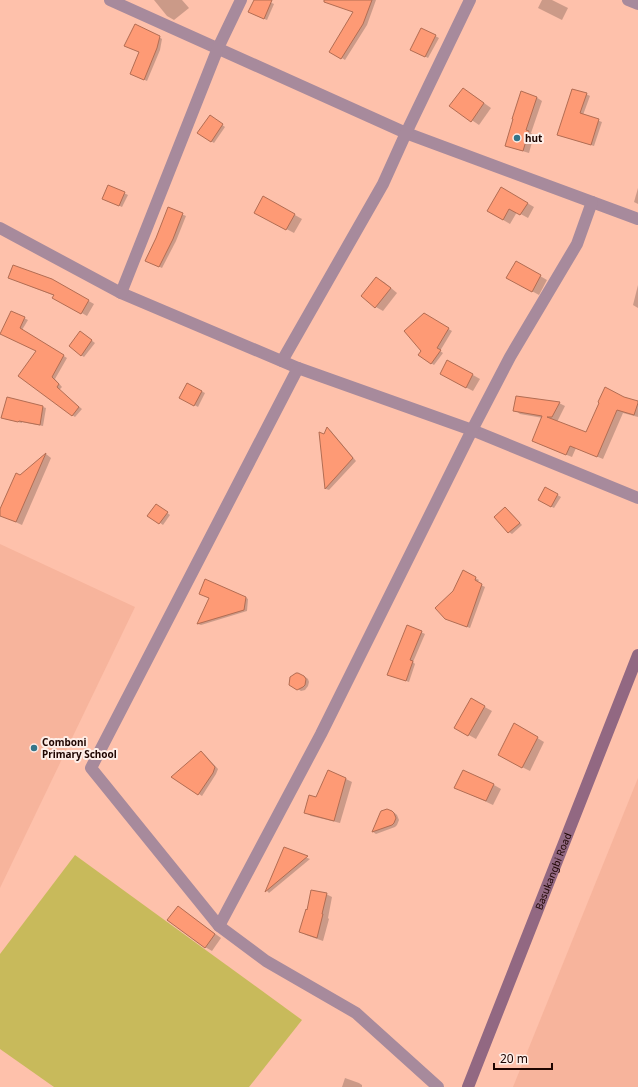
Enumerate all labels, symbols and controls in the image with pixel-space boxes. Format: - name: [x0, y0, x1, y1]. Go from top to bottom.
- place label: hut: [525, 131, 543, 145]
- marker: hut: [512, 133, 522, 143]
- place label: Comboni Primary School: [42, 735, 117, 761]
- marker: Comboni Primary School: [29, 743, 39, 753]
- street label: Basukangbi Road: [531, 830, 574, 912]
- scale bar: [494, 1045, 552, 1071]
- text: 20 m: [500, 1050, 528, 1067]

